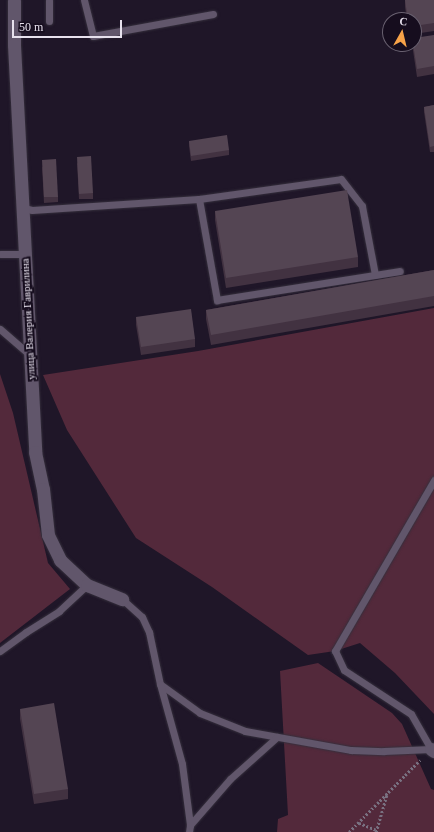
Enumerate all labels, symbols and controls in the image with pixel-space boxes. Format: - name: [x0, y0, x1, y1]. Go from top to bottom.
- scale bar: [14, 12, 124, 38]
- north arrow: [382, 12, 422, 52]
- text: С: [399, 15, 408, 28]
- text: 50 m: [19, 20, 43, 34]
- street label: улица Валерия Гаврилина: [18, 258, 38, 380]

